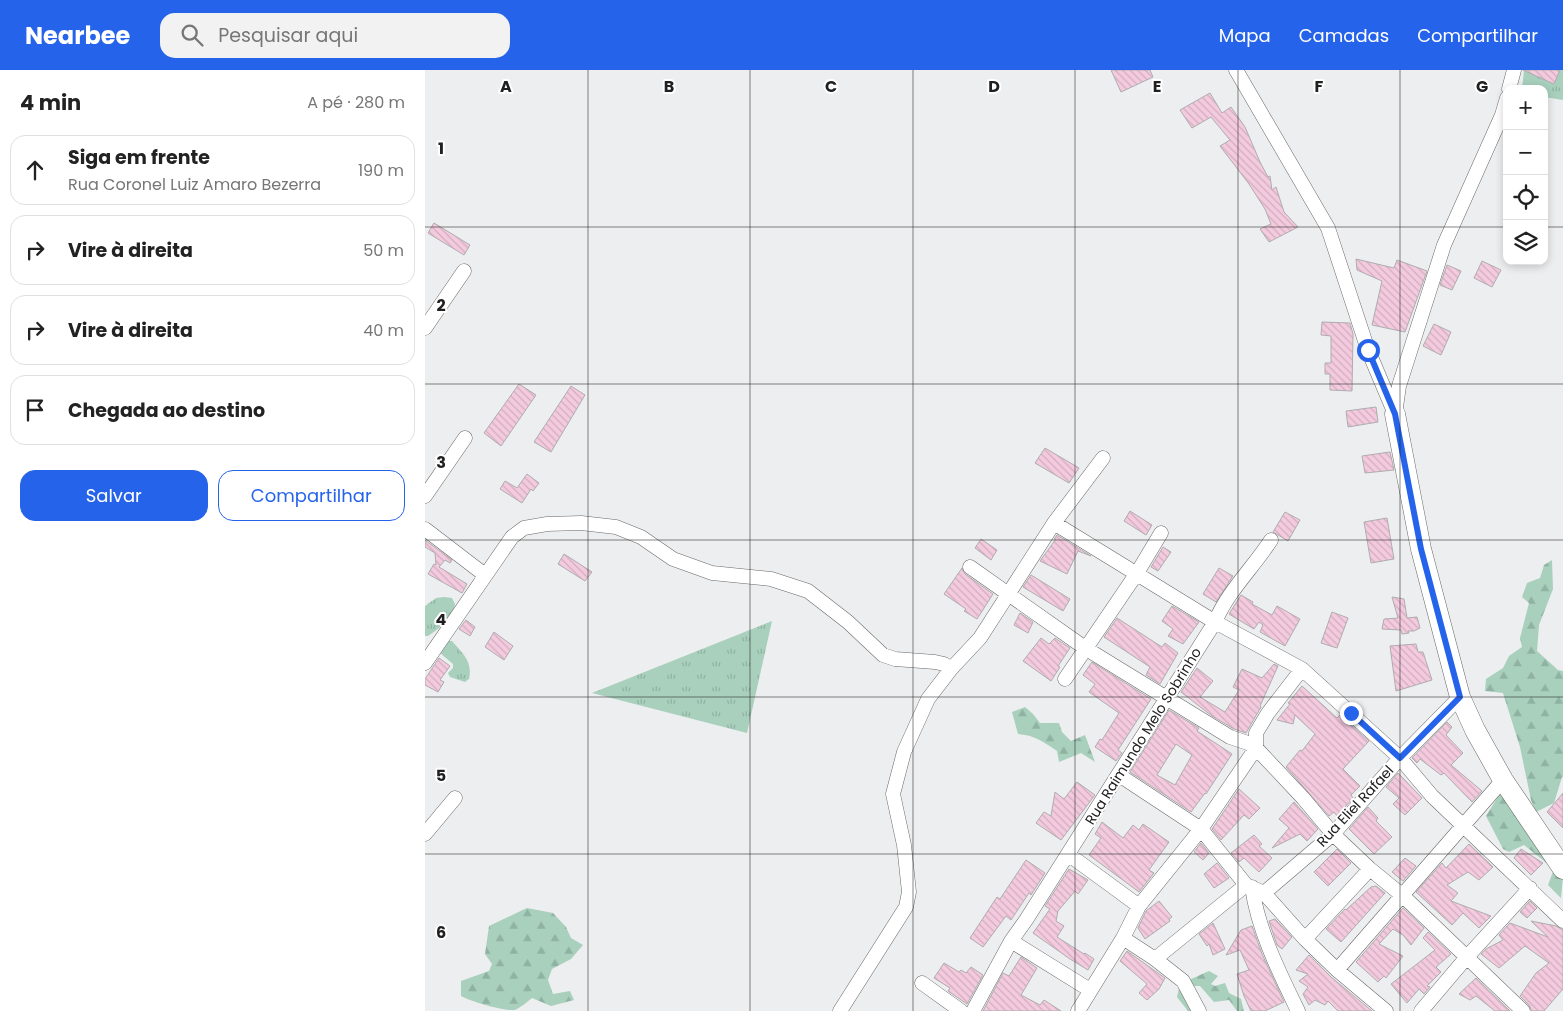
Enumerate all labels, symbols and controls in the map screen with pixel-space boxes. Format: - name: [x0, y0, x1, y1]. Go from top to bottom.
- search box: [160, 13, 510, 58]
- text: Nearbee: [25, 19, 130, 52]
- icon: search: [178, 21, 206, 49]
- text: Pesquisar aqui: [218, 22, 358, 49]
- text: Mapa: [1219, 23, 1271, 48]
- text: Camadas: [1299, 23, 1389, 48]
- text: Compartilhar: [1417, 23, 1538, 48]
- text: A: [500, 75, 512, 98]
- text: B: [664, 75, 674, 98]
- text: C: [825, 75, 837, 98]
- text: D: [988, 75, 1000, 98]
- text: E: [1153, 75, 1161, 98]
- text: F: [1315, 75, 1324, 98]
- text: G: [1476, 75, 1488, 98]
- map controls: [1503, 85, 1548, 265]
- button: +: [1503, 85, 1548, 130]
- text: 4 min: [20, 88, 81, 117]
- text: A pé · 280 m: [307, 91, 405, 114]
- button: −: [1503, 130, 1548, 175]
- text: 1: [438, 137, 444, 160]
- text: Siga em frente: [68, 144, 210, 171]
- icon: ahead: [21, 156, 49, 184]
- text: 190 m: [358, 159, 404, 182]
- text: Rua Coronel Luiz Amaro Bezerra: [68, 173, 321, 196]
- button: locate: [1503, 175, 1548, 220]
- button: layers: [1503, 220, 1548, 265]
- icon: right: [21, 236, 49, 264]
- text: Vire à direita: [68, 237, 193, 264]
- text: 50 m: [363, 239, 404, 262]
- text: 2: [436, 294, 446, 317]
- icon: right: [21, 316, 49, 344]
- text: Vire à direita: [68, 317, 193, 344]
- text: 40 m: [363, 319, 404, 342]
- route start: [1357, 339, 1380, 362]
- icon: arrive: [21, 396, 49, 424]
- text: Chegada ao destino: [68, 397, 265, 424]
- text: 3: [436, 451, 446, 474]
- button: Salvar: [20, 470, 208, 521]
- button: Compartilhar: [218, 470, 405, 521]
- text: 4: [436, 608, 447, 631]
- street label: Rua Raimundo Melo Sobrinho: [1080, 643, 1206, 829]
- route end: [1340, 702, 1363, 725]
- street label: Rua Eliel Rafael: [1312, 761, 1398, 851]
- text: 5: [436, 764, 446, 787]
- text: 6: [436, 921, 446, 944]

